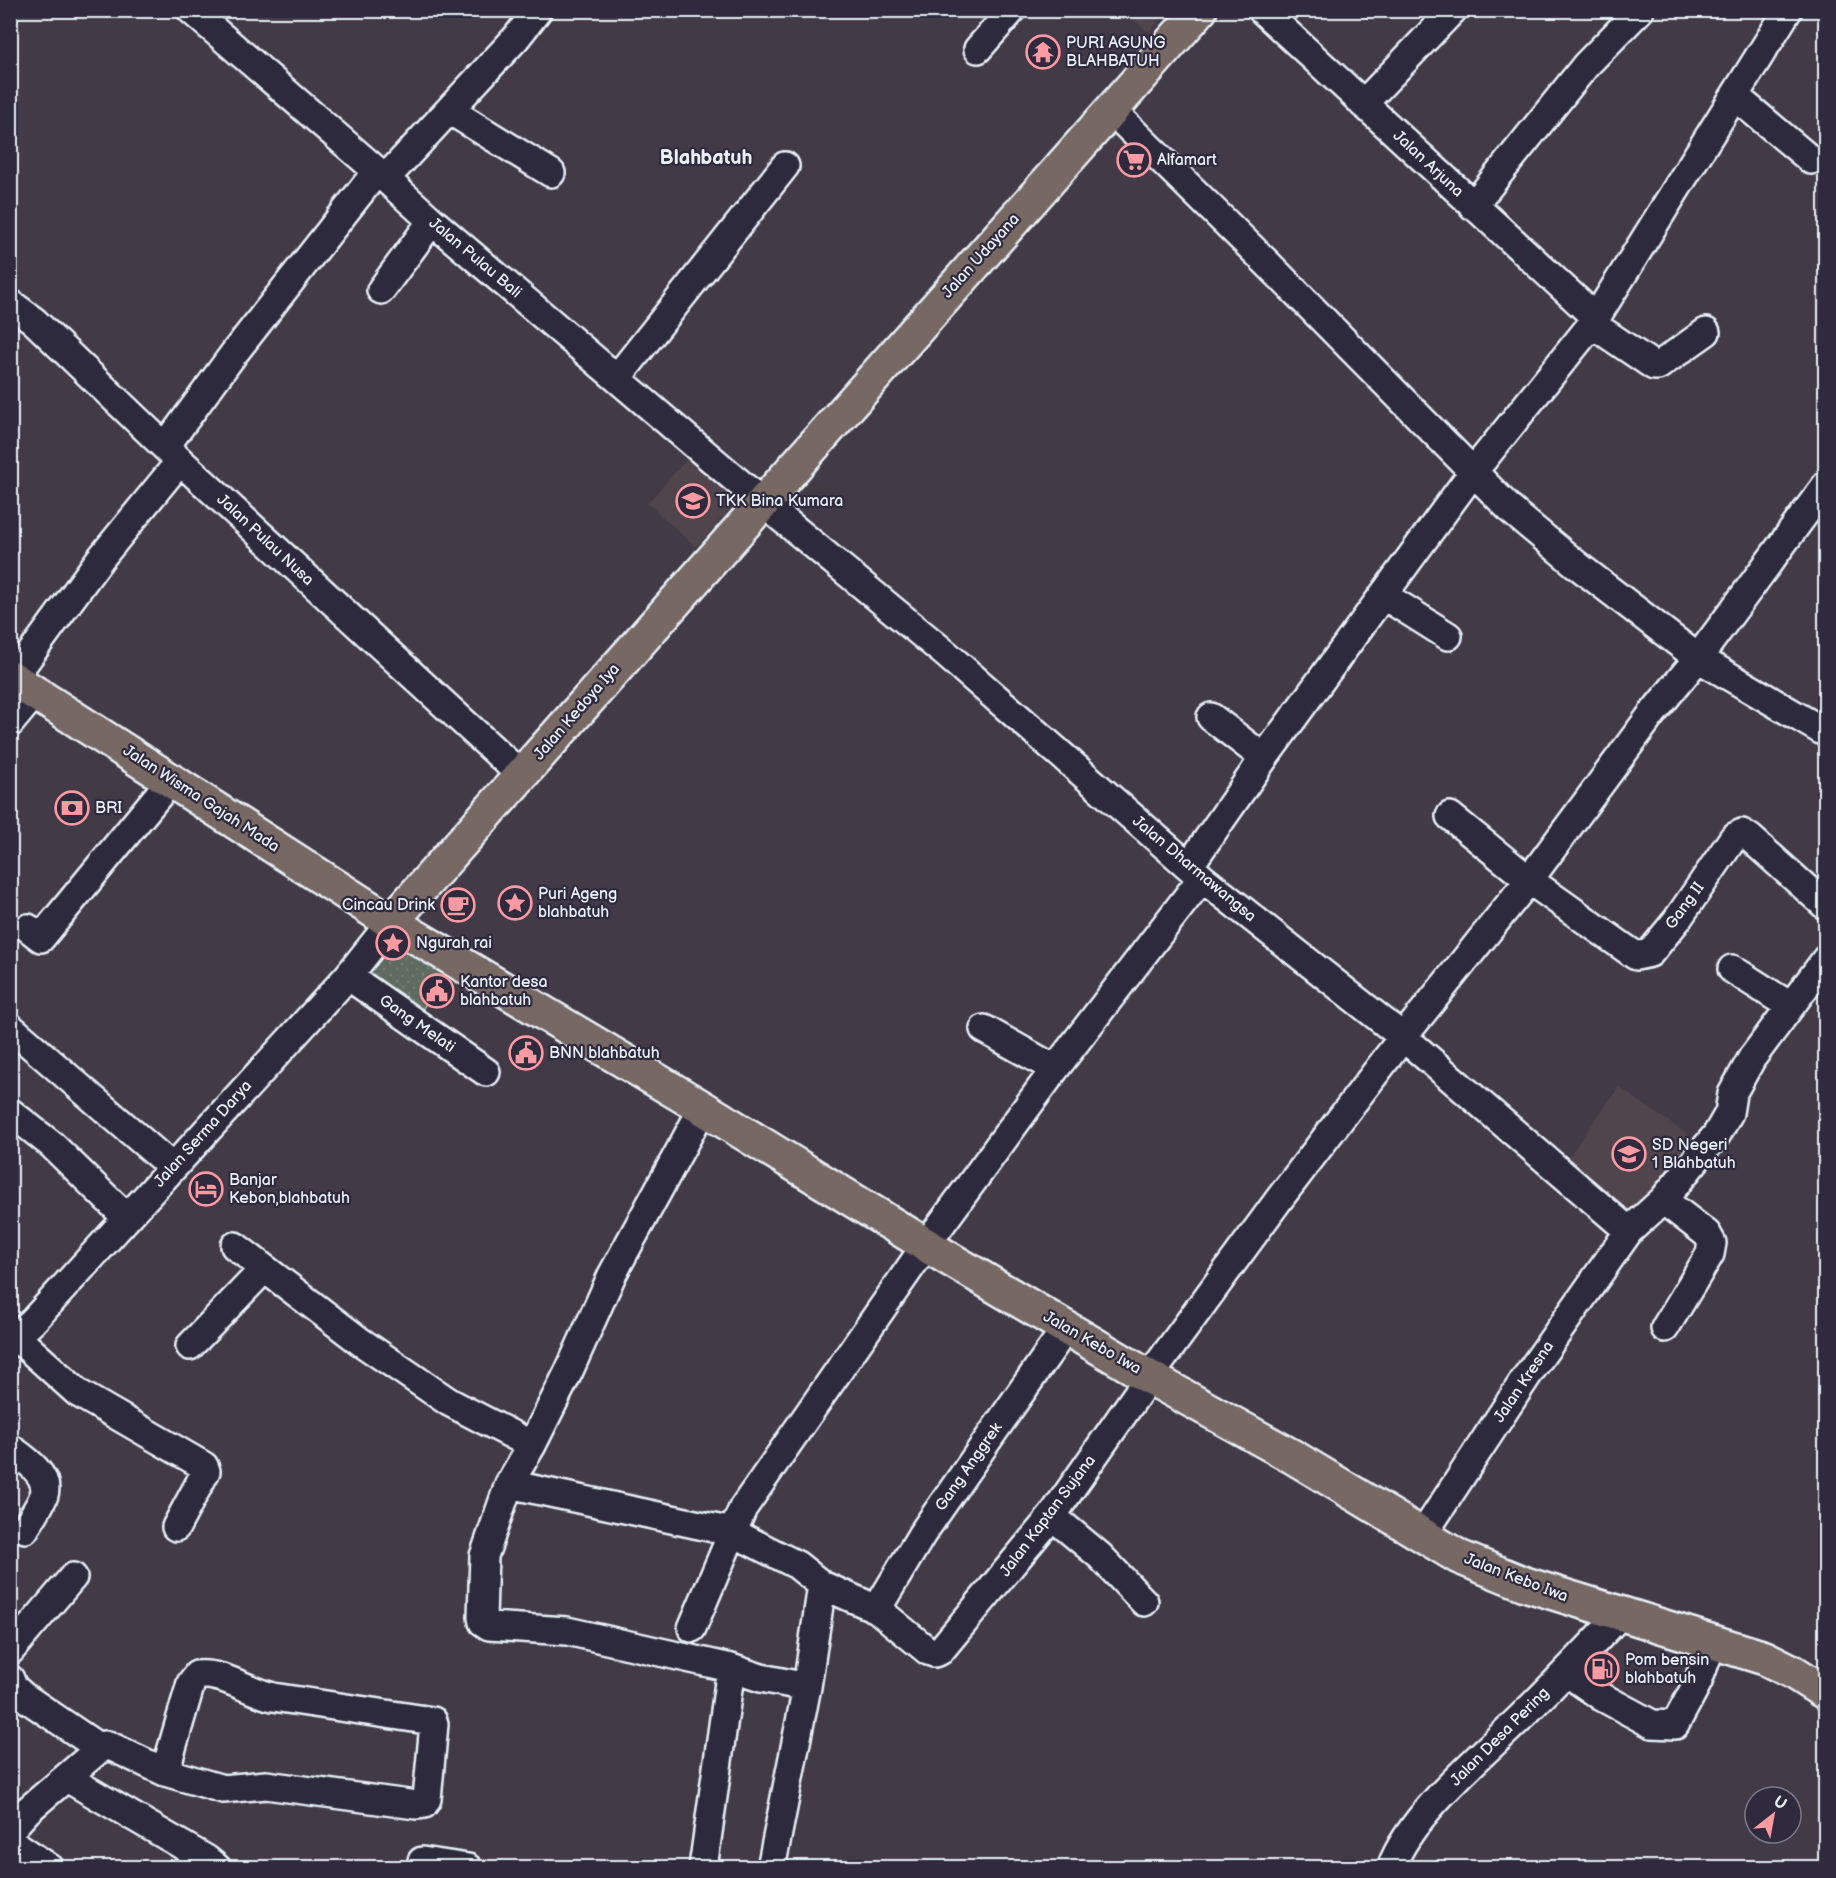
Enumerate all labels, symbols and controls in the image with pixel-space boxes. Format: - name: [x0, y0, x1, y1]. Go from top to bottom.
- temple icon: PURI AGUNG BLAHBATUH: [1025, 34, 1061, 70]
- place label: PURI AGUNG BLAHBATUH: [1066, 34, 1166, 71]
- street label: Jalan Arjuna: [1389, 127, 1467, 201]
- supermarket icon: Alfamart: [1116, 142, 1152, 178]
- district label: Blahbatuh: [660, 146, 752, 170]
- place label: Alfamart: [1157, 151, 1217, 170]
- street label: Jalan Udayana: [938, 210, 1024, 302]
- street label: Jalan Pulau Bali: [425, 214, 525, 302]
- school or university icon: TKK Bina Kumara: [675, 483, 711, 519]
- street label: Jalan Pulau Nusa: [213, 490, 317, 590]
- place label: TKK Bina Kumara: [716, 492, 843, 511]
- street label: Jalan Kedoya Iya: [530, 660, 624, 764]
- street label: Jalan Wisma Gajah Mada: [119, 741, 283, 857]
- bank icon: BRI: [54, 790, 90, 826]
- place label: BRI: [95, 799, 122, 818]
- street label: Jalan Dharmawangsa: [1128, 812, 1260, 926]
- street label: Gang II: [1662, 879, 1708, 933]
- place icon: Puri Ageng blahbatuh: [497, 885, 533, 921]
- place label: Puri Ageng blahbatuh: [538, 885, 617, 922]
- cafe icon: Cincau Drink: [440, 887, 476, 923]
- place label: Cincau Drink: [342, 896, 435, 915]
- place icon: Ngurah rai: [375, 925, 411, 961]
- place label: Ngurah rai: [416, 934, 492, 953]
- public building icon: Kantor desa blahbatuh: [419, 973, 455, 1009]
- place label: Kantor desa blahbatuh: [460, 973, 547, 1010]
- street label: Gang Melati: [375, 991, 459, 1057]
- public building icon: BNN blahbatuh: [508, 1035, 544, 1071]
- place label: BNN blahbatuh: [549, 1044, 660, 1063]
- street label: Jalan Serma Darya: [150, 1077, 256, 1191]
- school or university icon: SD Negeri 1 Blahbatuh: [1611, 1136, 1647, 1172]
- place label: SD Negeri 1 Blahbatuh: [1652, 1136, 1736, 1173]
- hotel icon: Banjar Kebon,blahbatuh: [188, 1171, 224, 1207]
- place label: Banjar Kebon,blahbatuh: [229, 1171, 350, 1208]
- street label: Jalan Kebo Iwa: [1040, 1307, 1144, 1379]
- street label: Jalan Kresna: [1490, 1338, 1558, 1426]
- street label: Gang Anggrek: [931, 1419, 1007, 1515]
- street label: Jalan Kaptan Sujana: [996, 1451, 1100, 1581]
- street label: Jalan Kebo Iwa: [1461, 1549, 1571, 1607]
- fuel station icon: Pom bensin blahbatuh: [1584, 1651, 1620, 1687]
- place label: Pom bensin blahbatuh: [1625, 1651, 1709, 1688]
- street label: Jalan Desa Pering: [1447, 1684, 1553, 1790]
- north arrow: [1743, 1785, 1803, 1845]
- text: U: [1770, 1792, 1790, 1815]

